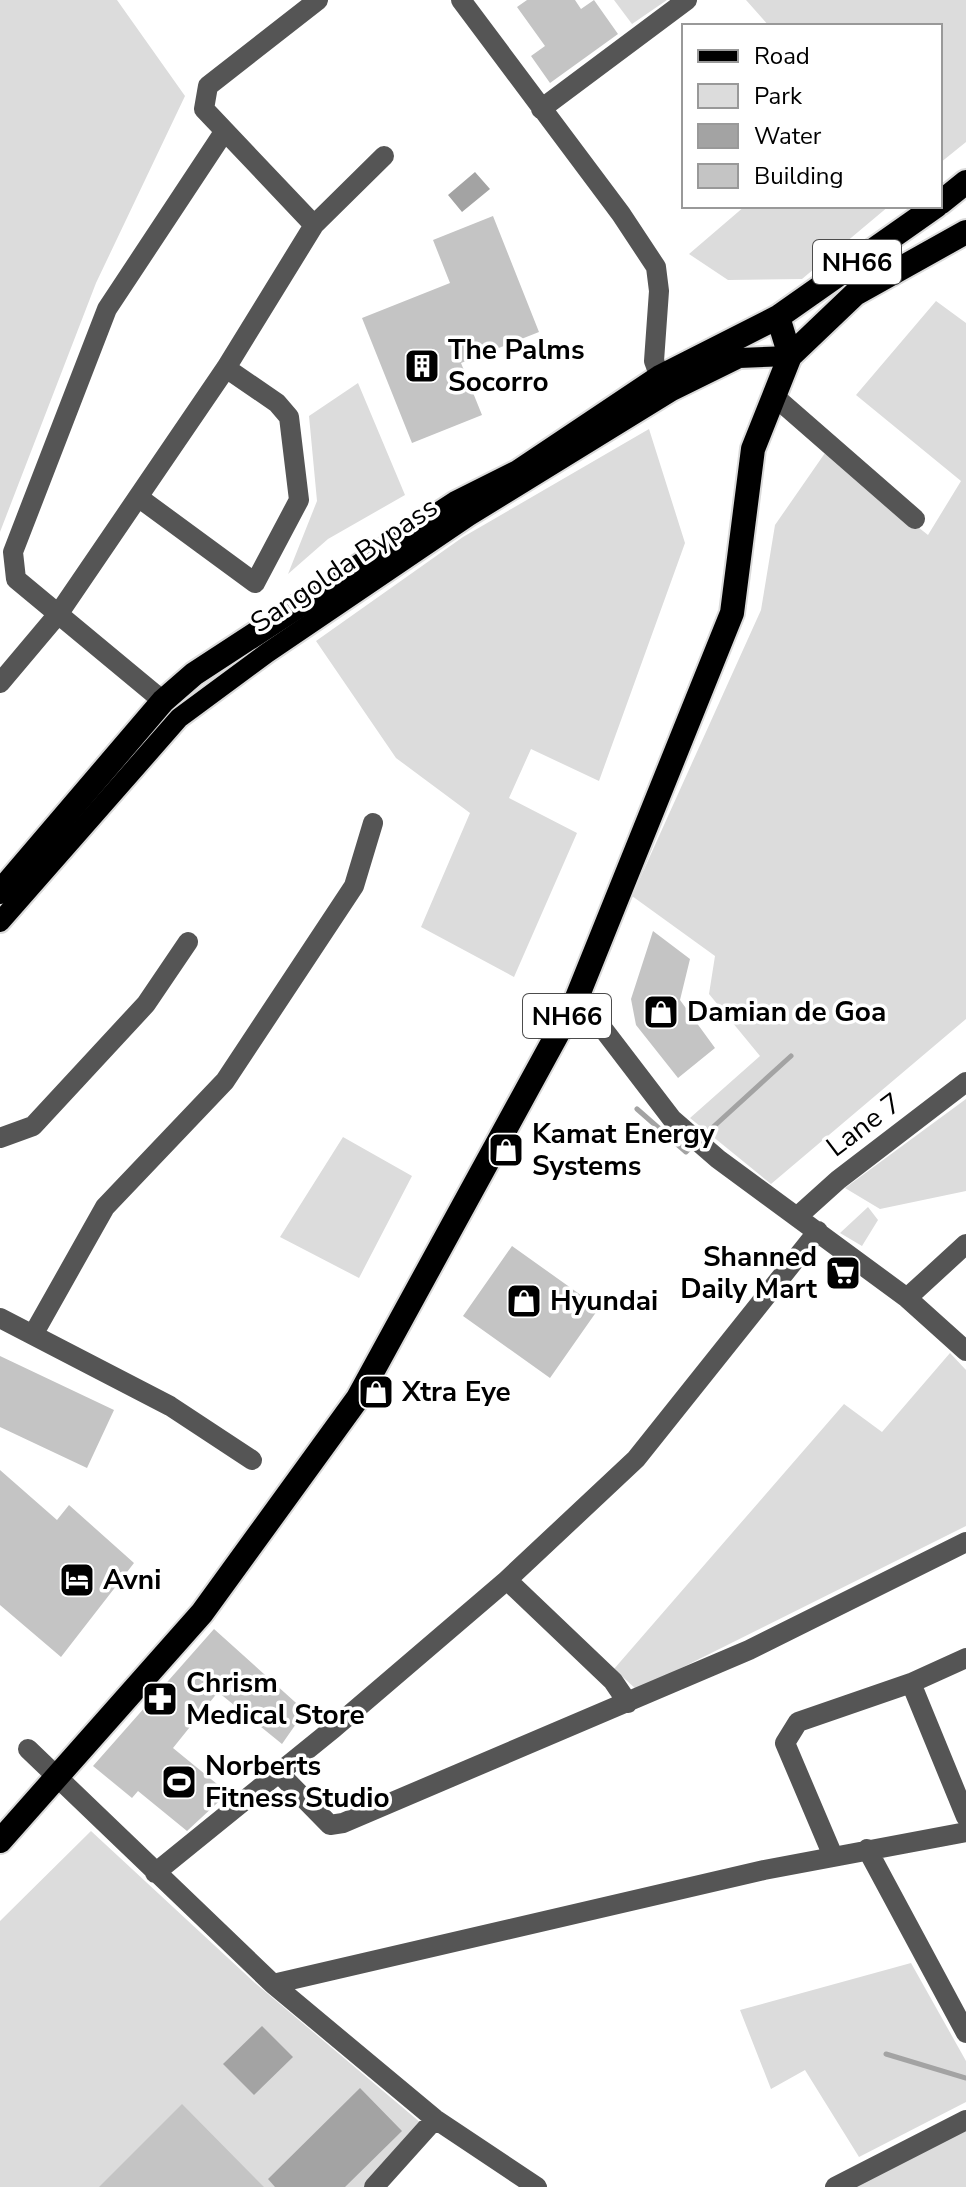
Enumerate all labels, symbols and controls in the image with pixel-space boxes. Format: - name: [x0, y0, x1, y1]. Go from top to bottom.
- legend: [682, 24, 942, 208]
- text: Road: [754, 40, 810, 72]
- text: Park: [754, 80, 803, 112]
- text: Water: [754, 120, 822, 152]
- text: Building: [754, 160, 844, 192]
- road number: NH66: [813, 240, 901, 284]
- place label: The Palms Socorro: [448, 331, 585, 401]
- building icon: The Palms Socorro: [403, 347, 441, 385]
- street label: Sangolda Bypass: [243, 488, 445, 642]
- shop icon: Damian de Goa: [642, 993, 680, 1031]
- place label: Damian de Goa: [687, 993, 886, 1031]
- road number: NH66: [523, 994, 611, 1038]
- street label: Lane 7: [819, 1084, 909, 1166]
- place label: Kamat Energy Systems: [532, 1115, 715, 1185]
- shop icon: Kamat Energy Systems: [487, 1131, 525, 1169]
- place label: Shanned Daily Mart: [680, 1238, 817, 1308]
- supermarket icon: Shanned Daily Mart: [824, 1254, 862, 1292]
- shop icon: Hyundai: [505, 1282, 543, 1320]
- place label: Hyundai: [550, 1282, 658, 1320]
- shop icon: Xtra Eye: [357, 1373, 395, 1411]
- place label: Xtra Eye: [401, 1373, 511, 1411]
- hotel icon: Avni: [58, 1561, 96, 1599]
- place label: Avni: [103, 1561, 161, 1599]
- place label: Chrism Medical Store: [186, 1664, 365, 1734]
- pharmacy icon: Chrism Medical Store: [141, 1680, 179, 1718]
- place label: Norberts Fitness Studio: [205, 1747, 390, 1817]
- sports icon: Norberts Fitness Studio: [160, 1763, 198, 1801]

